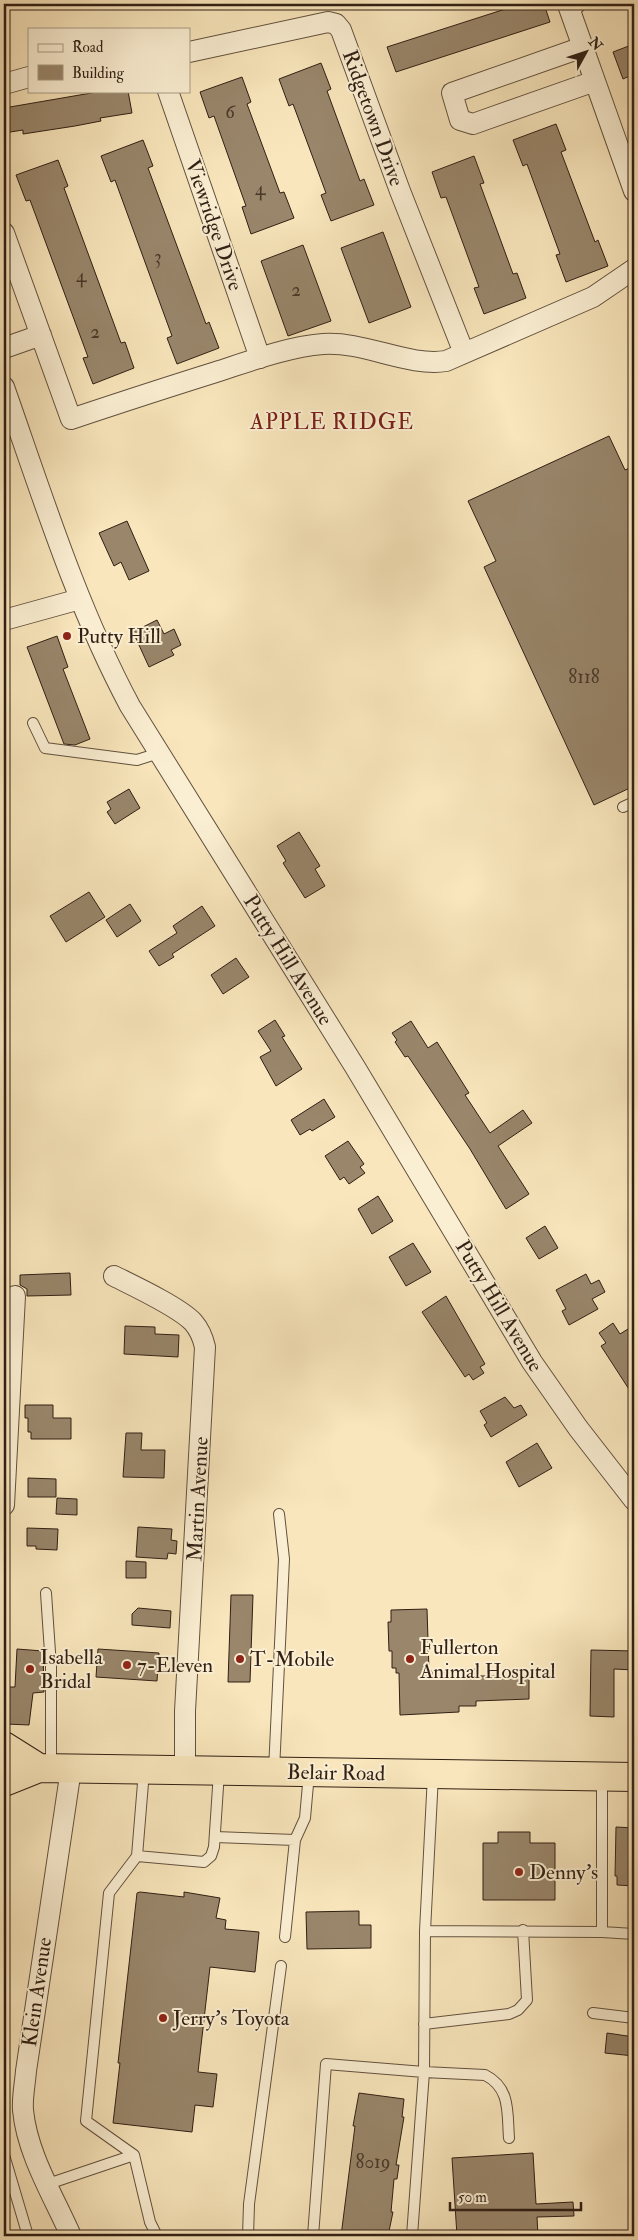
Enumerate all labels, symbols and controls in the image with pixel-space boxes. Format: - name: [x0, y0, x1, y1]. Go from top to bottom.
- legend: [28, 28, 190, 92]
- north arrow: [560, 28, 610, 78]
- text: N: [584, 33, 606, 55]
- text: Road: [72, 38, 104, 57]
- street label: Ridgetown Drive: [336, 46, 410, 190]
- text: Building: [72, 64, 124, 83]
- house number: 6: [225, 100, 236, 124]
- street label: Viewridge Drive: [179, 156, 249, 294]
- house number: 4: [255, 177, 266, 201]
- house number: 3: [154, 245, 162, 269]
- house number: 4: [76, 264, 87, 288]
- house number: 2: [291, 278, 301, 302]
- house number: 2: [90, 320, 100, 344]
- district label: APPLE RIDGE: [249, 408, 414, 436]
- place label: Putty Hill: [77, 623, 162, 650]
- marker: Putty Hill: [61, 630, 73, 642]
- house number: 8118: [568, 665, 600, 689]
- street label: Putty Hill Avenue: [237, 890, 339, 1031]
- street label: Putty Hill Avenue: [449, 1235, 549, 1377]
- street label: Martin Avenue: [181, 1436, 215, 1562]
- place label: Fullerton Animal Hospital: [419, 1634, 556, 1685]
- place label: Isabella Bridal: [40, 1644, 103, 1695]
- place label: T-Mobile: [250, 1646, 335, 1673]
- place label: 7-Eleven: [137, 1652, 213, 1679]
- marker: T-Mobile: [234, 1653, 246, 1665]
- marker: Fullerton Animal Hospital: [404, 1653, 416, 1665]
- marker: 7-Eleven: [121, 1659, 133, 1671]
- marker: Isabella Bridal: [24, 1663, 36, 1675]
- street label: Belair Road: [287, 1759, 386, 1787]
- place label: Denny's: [529, 1859, 598, 1886]
- marker: Denny's: [513, 1866, 525, 1878]
- street label: Klein Avenue: [16, 1935, 58, 2049]
- place label: Jerry's Toyota: [172, 2005, 290, 2032]
- marker: Jerry's Toyota: [157, 2012, 169, 2024]
- house number: 8019: [356, 2150, 390, 2174]
- scale bar: [450, 2180, 582, 2212]
- text: 50 m: [458, 2188, 487, 2207]

